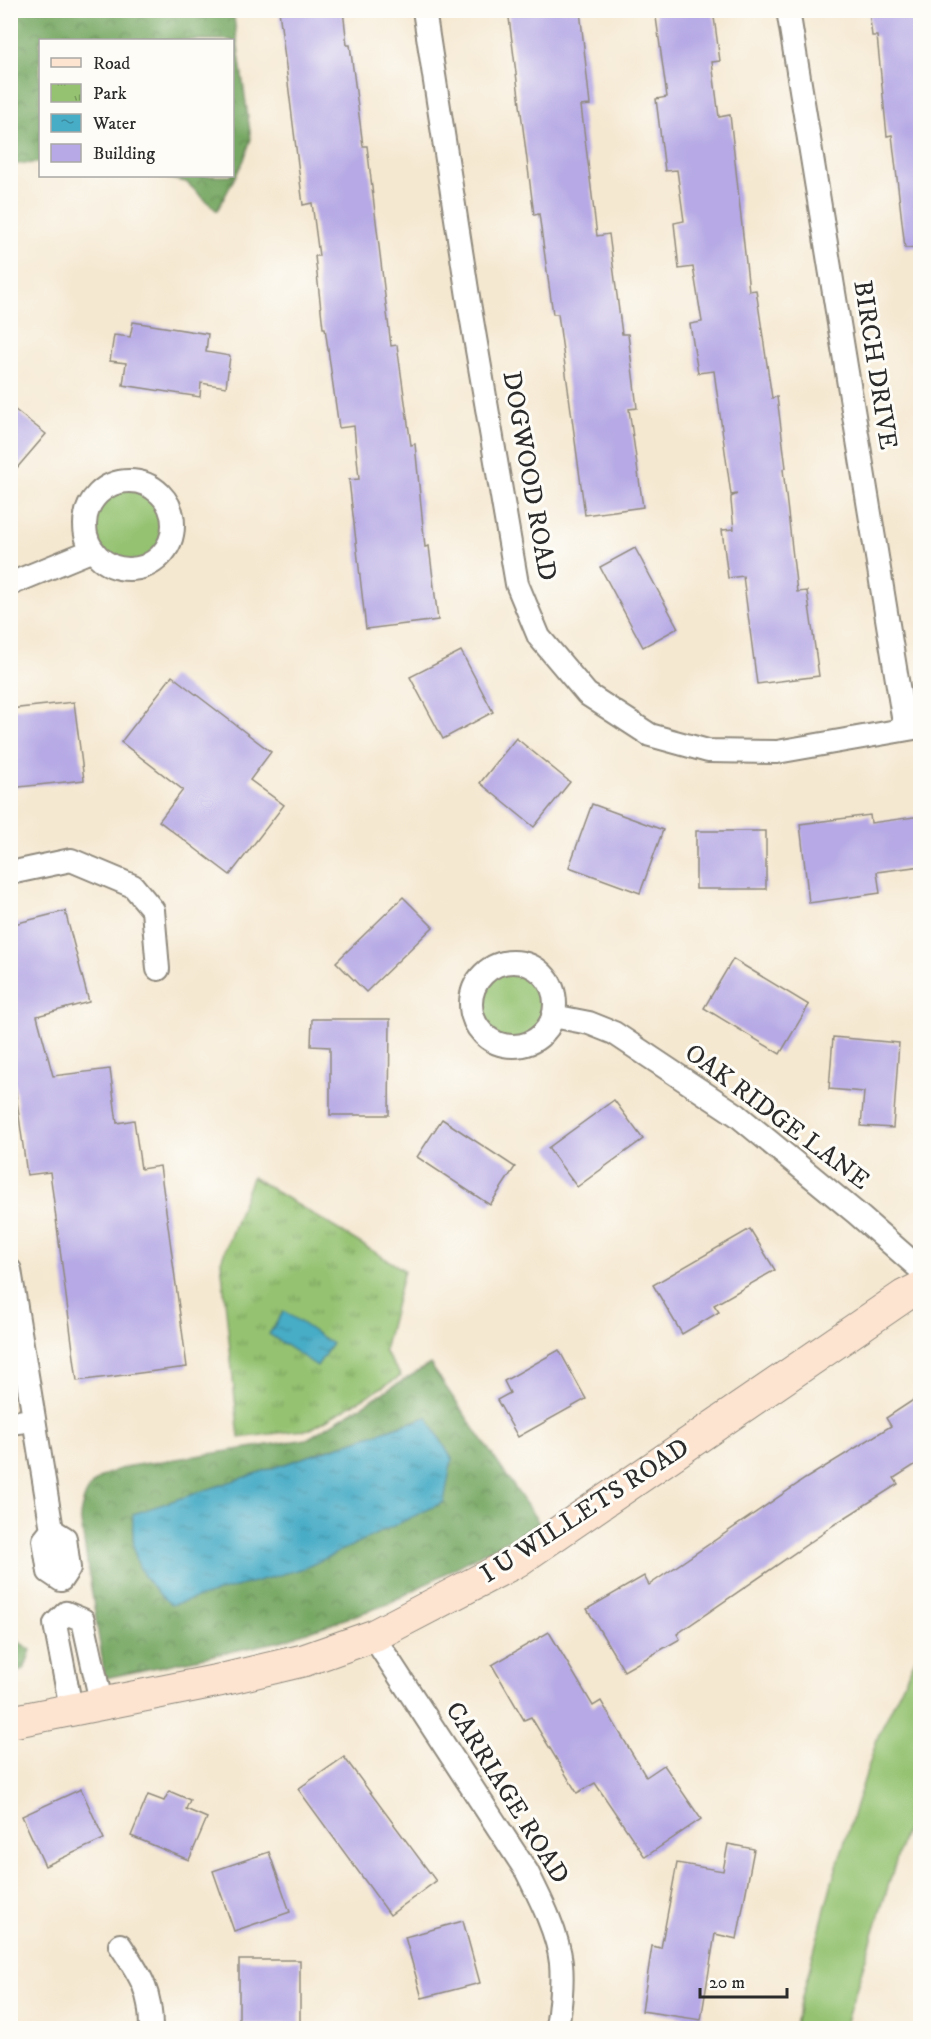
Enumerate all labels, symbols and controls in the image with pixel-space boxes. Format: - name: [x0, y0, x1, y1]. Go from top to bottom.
- legend: [39, 39, 234, 177]
- text: Road: [93, 53, 130, 75]
- text: Park: [93, 83, 127, 105]
- text: Water: [92, 113, 136, 135]
- text: Building: [93, 143, 155, 165]
- street label: BIRCH DRIVE: [845, 278, 905, 452]
- street label: DOGWOOD ROAD: [494, 369, 564, 583]
- street label: OAK RIDGE LANE: [678, 1037, 876, 1197]
- street label: I U WILLETS ROAD: [474, 1431, 696, 1591]
- street label: CARRIAGE ROAD: [438, 1696, 576, 1890]
- scale bar: [700, 1961, 787, 1999]
- text: 20 m: [709, 1972, 745, 1994]

